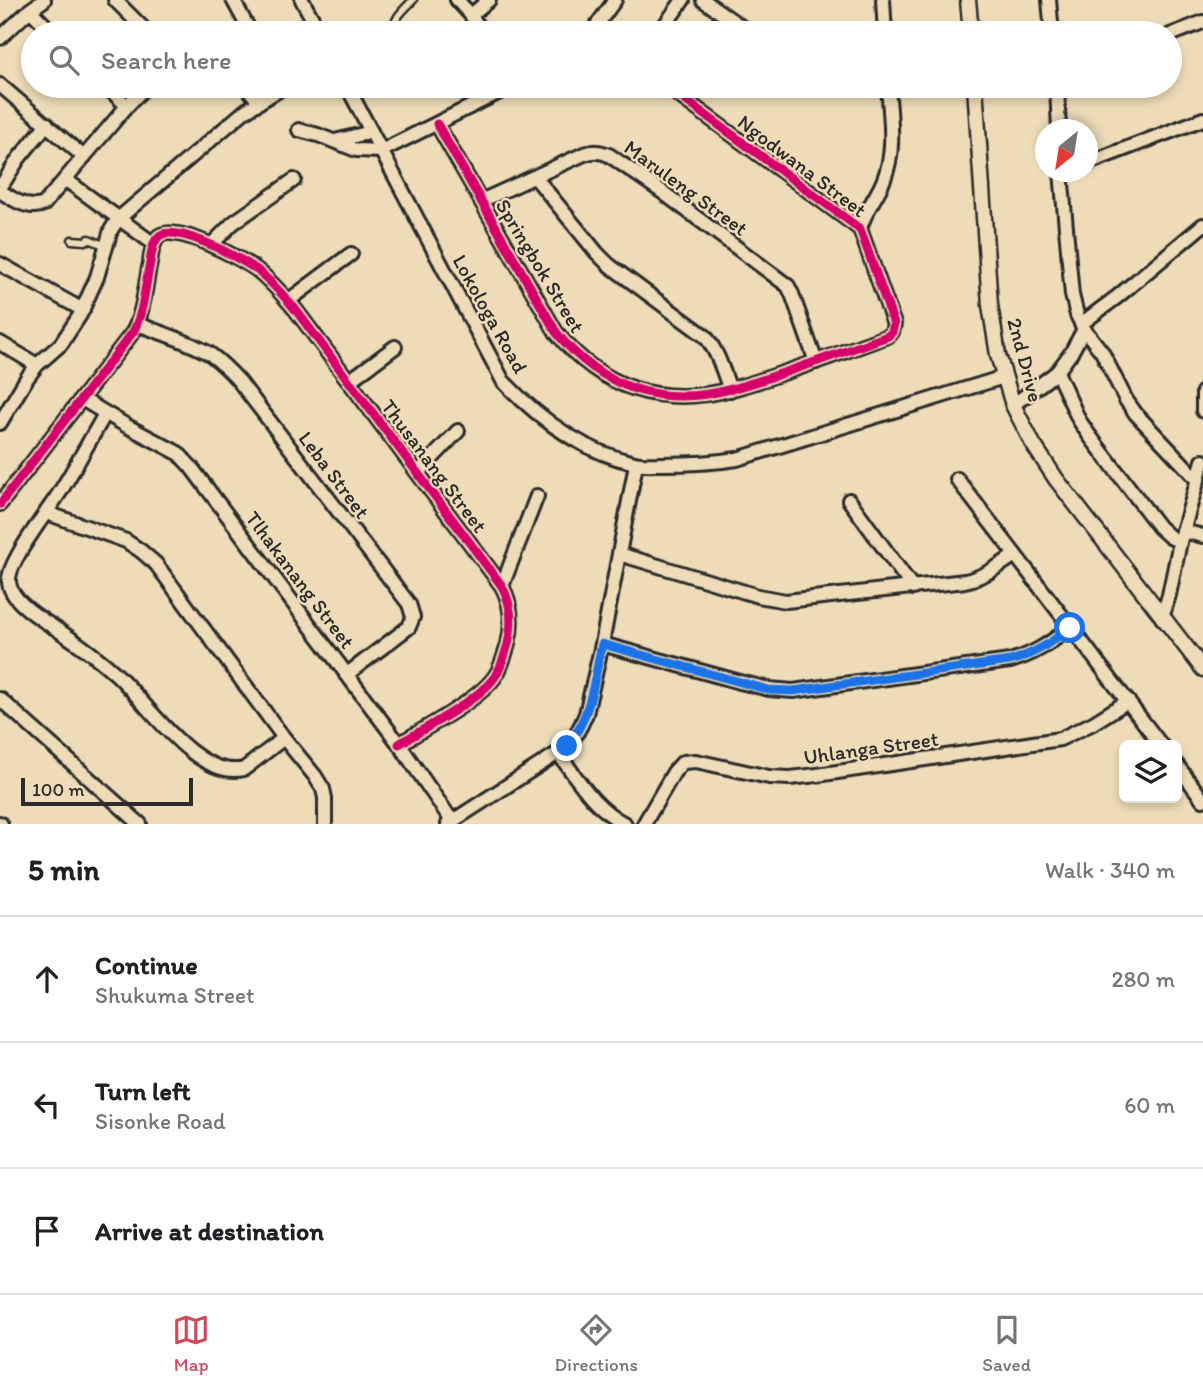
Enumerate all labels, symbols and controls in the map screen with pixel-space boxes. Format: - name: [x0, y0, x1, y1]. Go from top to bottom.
- search box: [21, 21, 1182, 98]
- icon: search: [45, 41, 83, 79]
- text: Search here: [101, 44, 231, 76]
- street label: Ngodwana Street: [733, 109, 872, 222]
- north arrow: [1035, 119, 1098, 182]
- street label: Maruleng Street: [620, 134, 753, 241]
- street label: Springbok Street: [491, 194, 590, 337]
- street label: Lokologa Road: [448, 250, 534, 378]
- street label: 2nd Drive: [1002, 315, 1049, 405]
- street label: Thusanang Street: [376, 394, 493, 537]
- street label: Leba Street: [294, 426, 375, 523]
- street label: Tlhakanang Street: [241, 506, 360, 653]
- route start: [1054, 612, 1085, 643]
- street label: Uhlanga Street: [802, 726, 940, 769]
- route end: [551, 730, 582, 761]
- map controls: [1119, 740, 1182, 803]
- button: layers: [1119, 740, 1182, 803]
- scale bar: [21, 775, 192, 807]
- text: 100 m: [32, 778, 84, 801]
- text: 5 min: [28, 851, 99, 888]
- text: Walk · 340 m: [1045, 856, 1175, 884]
- text: Continue: [95, 949, 198, 981]
- icon: ahead: [28, 960, 66, 998]
- text: 280 m: [1112, 965, 1175, 993]
- text: Shukuma Street: [95, 981, 255, 1009]
- text: Turn left: [95, 1075, 191, 1107]
- icon: left: [28, 1086, 66, 1124]
- text: 60 m: [1124, 1091, 1175, 1119]
- text: Sisonke Road: [95, 1107, 226, 1135]
- icon: arrive: [28, 1212, 66, 1250]
- text: Arrive at destination: [95, 1215, 324, 1247]
- tab: Map: [172, 1311, 210, 1376]
- tab: Directions: [554, 1311, 638, 1376]
- tab: Saved: [982, 1311, 1031, 1376]

